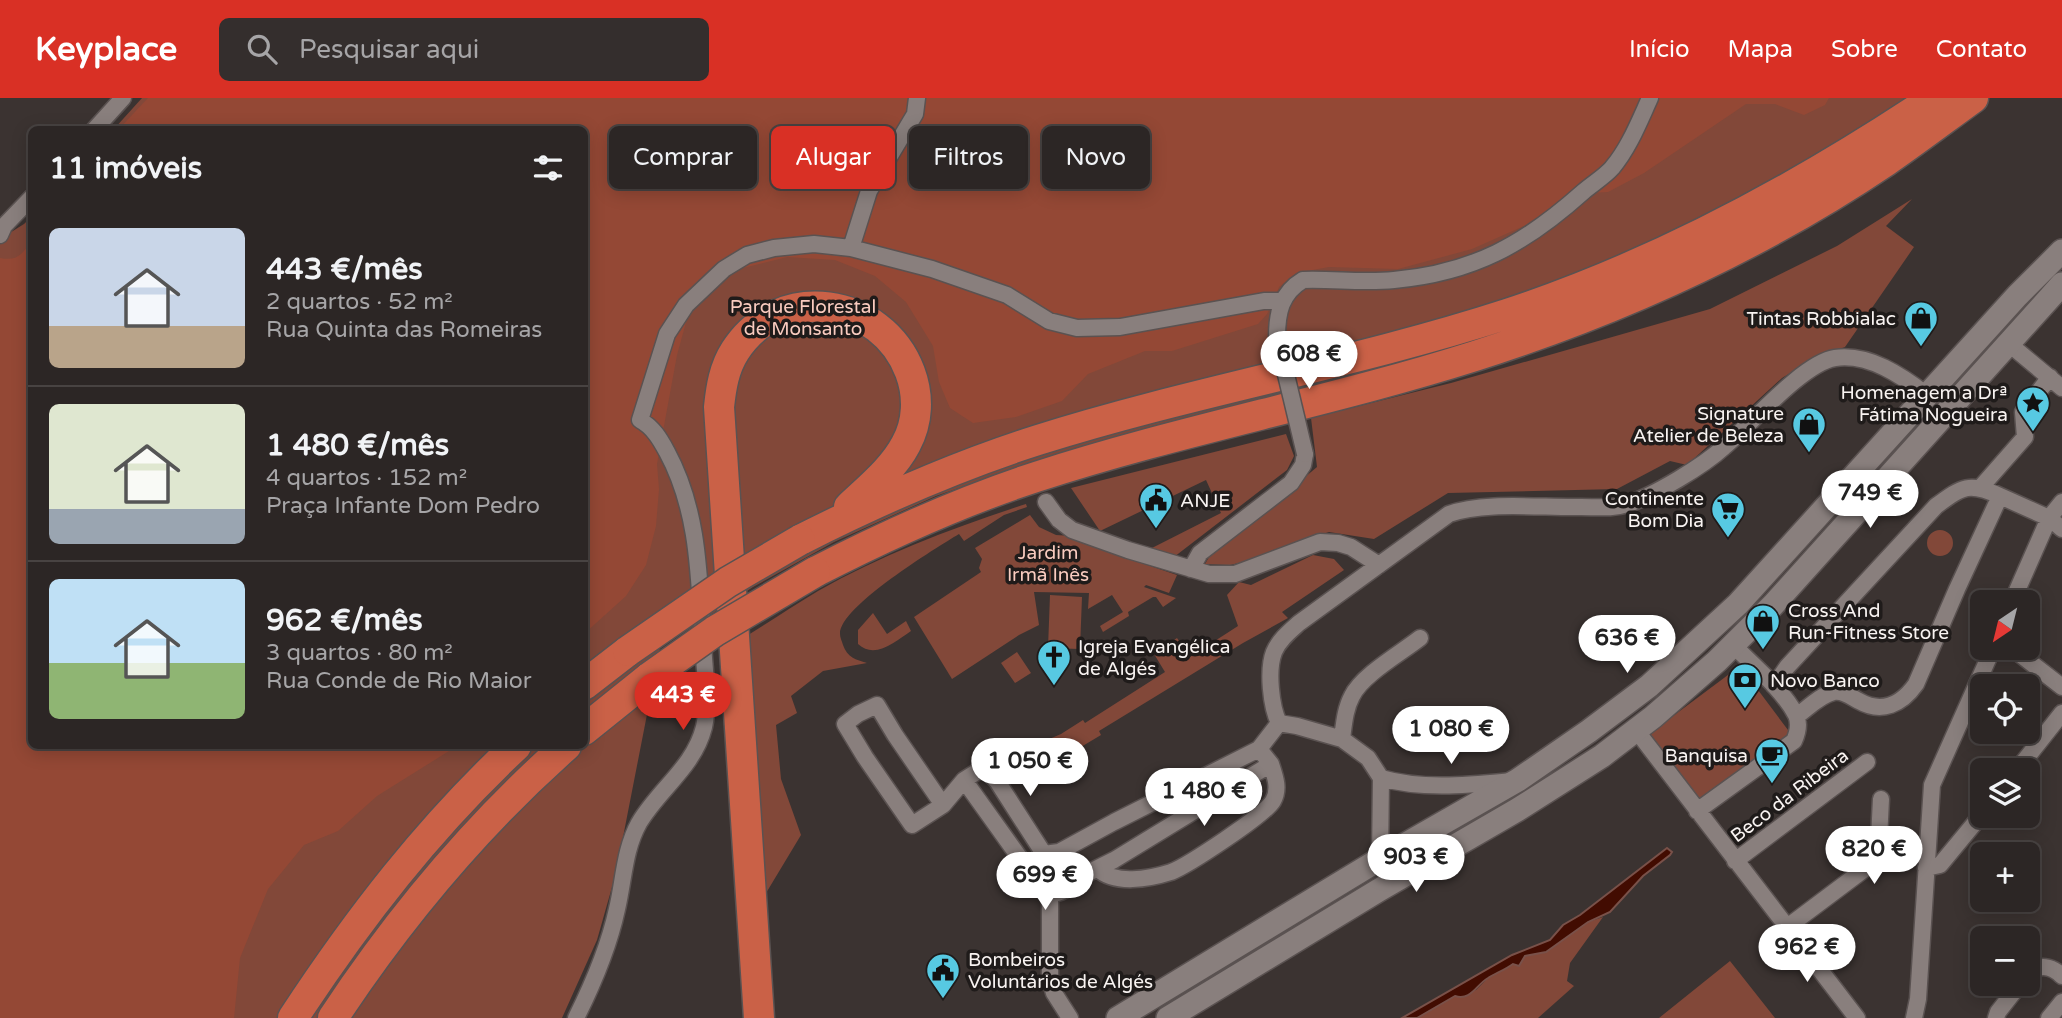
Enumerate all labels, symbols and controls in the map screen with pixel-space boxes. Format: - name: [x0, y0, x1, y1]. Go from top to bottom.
- search box: [219, 18, 709, 81]
- text: Keyplace: [35, 30, 177, 69]
- icon: search: [243, 30, 281, 68]
- text: Pesquisar aqui: [299, 34, 479, 65]
- text: Início: [1629, 35, 1690, 64]
- text: Mapa: [1728, 35, 1793, 64]
- text: Sobre: [1831, 35, 1898, 64]
- text: Contato: [1936, 35, 2027, 64]
- chip: Comprar: [609, 126, 757, 189]
- chip: Alugar: [771, 126, 895, 189]
- chip: Filtros: [909, 126, 1028, 189]
- chip: Novo: [1042, 126, 1150, 189]
- icon: filters: [529, 149, 567, 187]
- text: 11 imóveis: [49, 150, 202, 187]
- text: 443 €/mês: [266, 251, 423, 288]
- icon: home: [105, 256, 189, 340]
- text: 2 quartos · 52 m²: [266, 288, 453, 316]
- park label: Parque Florestal de Monsanto: [730, 296, 876, 340]
- shop icon: Tintas Robbialac: [1902, 299, 1940, 348]
- place label: Tintas Robbialac: [1747, 308, 1896, 330]
- text: Rua Quinta das Romeiras: [266, 316, 542, 344]
- pin: 608 €: [1260, 331, 1358, 391]
- text: 608 €: [1277, 340, 1342, 368]
- place label: Homenagem a Drª Fátima Nogueira: [1841, 382, 2008, 426]
- place icon: Homenagem a Drª Fátima Nogueira: [2014, 384, 2052, 433]
- place label: Signature Atelier de Beleza: [1633, 403, 1784, 447]
- shop icon: Signature Atelier de Beleza: [1790, 405, 1828, 454]
- text: 1 480 €/mês: [266, 427, 449, 464]
- icon: home: [105, 432, 189, 516]
- text: 4 quartos · 152 m²: [266, 464, 467, 492]
- pin: 749 €: [1821, 470, 1919, 530]
- text: 749 €: [1838, 479, 1903, 507]
- public building icon: ANJE: [1137, 481, 1175, 530]
- place label: Continente Bom Dia: [1605, 488, 1704, 532]
- place label: ANJE: [1180, 490, 1230, 512]
- supermarket icon: Continente Bom Dia: [1709, 490, 1747, 539]
- text: Praça Infante Dom Pedro: [266, 492, 540, 520]
- park label: Jardim Irmã Inês: [1007, 542, 1089, 586]
- north arrow: [1970, 590, 2040, 660]
- map controls: [1970, 590, 2040, 996]
- place label: Cross And Run-Fitness Store: [1788, 600, 1949, 644]
- text: 962 €/mês: [266, 602, 423, 639]
- shop icon: Cross And Run-Fitness Store: [1744, 602, 1782, 651]
- icon: home: [105, 607, 189, 691]
- pin: 636 €: [1578, 616, 1676, 675]
- text: 636 €: [1595, 624, 1660, 652]
- place label: Igreja Evangélica de Algés: [1078, 636, 1230, 680]
- church icon: Igreja Evangélica de Algés: [1035, 638, 1073, 687]
- text: 3 quartos · 80 m²: [266, 639, 453, 667]
- bank icon: Novo Banco: [1726, 661, 1764, 710]
- text: Rua Conde de Rio Maior: [266, 667, 532, 695]
- place label: Novo Banco: [1770, 670, 1880, 692]
- pin: 443 €: [634, 672, 732, 732]
- button: locate: [1970, 674, 2040, 744]
- text: 443 €: [651, 681, 716, 709]
- pin: 1 080 €: [1386, 706, 1516, 766]
- text: 1 080 €: [1408, 715, 1494, 743]
- cafe icon: Banquisa: [1753, 736, 1791, 785]
- pin: 1 050 €: [965, 738, 1095, 798]
- street label: Beco da Ribeira: [1726, 744, 1853, 847]
- place label: Banquisa: [1664, 745, 1748, 767]
- text: 1 050 €: [987, 747, 1073, 775]
- button: layers: [1970, 758, 2040, 828]
- pin: 1 480 €: [1139, 768, 1269, 828]
- text: 1 480 €: [1161, 777, 1247, 805]
- pin: 820 €: [1825, 826, 1923, 886]
- pin: 903 €: [1367, 834, 1465, 894]
- text: 820 €: [1842, 835, 1907, 863]
- button: +: [1970, 842, 2040, 912]
- text: 903 €: [1384, 843, 1449, 871]
- pin: 699 €: [996, 852, 1094, 912]
- text: 699 €: [1013, 861, 1078, 889]
- pin: 962 €: [1758, 924, 1856, 984]
- button: −: [1970, 926, 2040, 996]
- text: 962 €: [1775, 933, 1840, 961]
- place label: Bombeiros Voluntários de Algés: [968, 949, 1153, 993]
- public building icon: Bombeiros Voluntários de Algés: [924, 951, 962, 1000]

